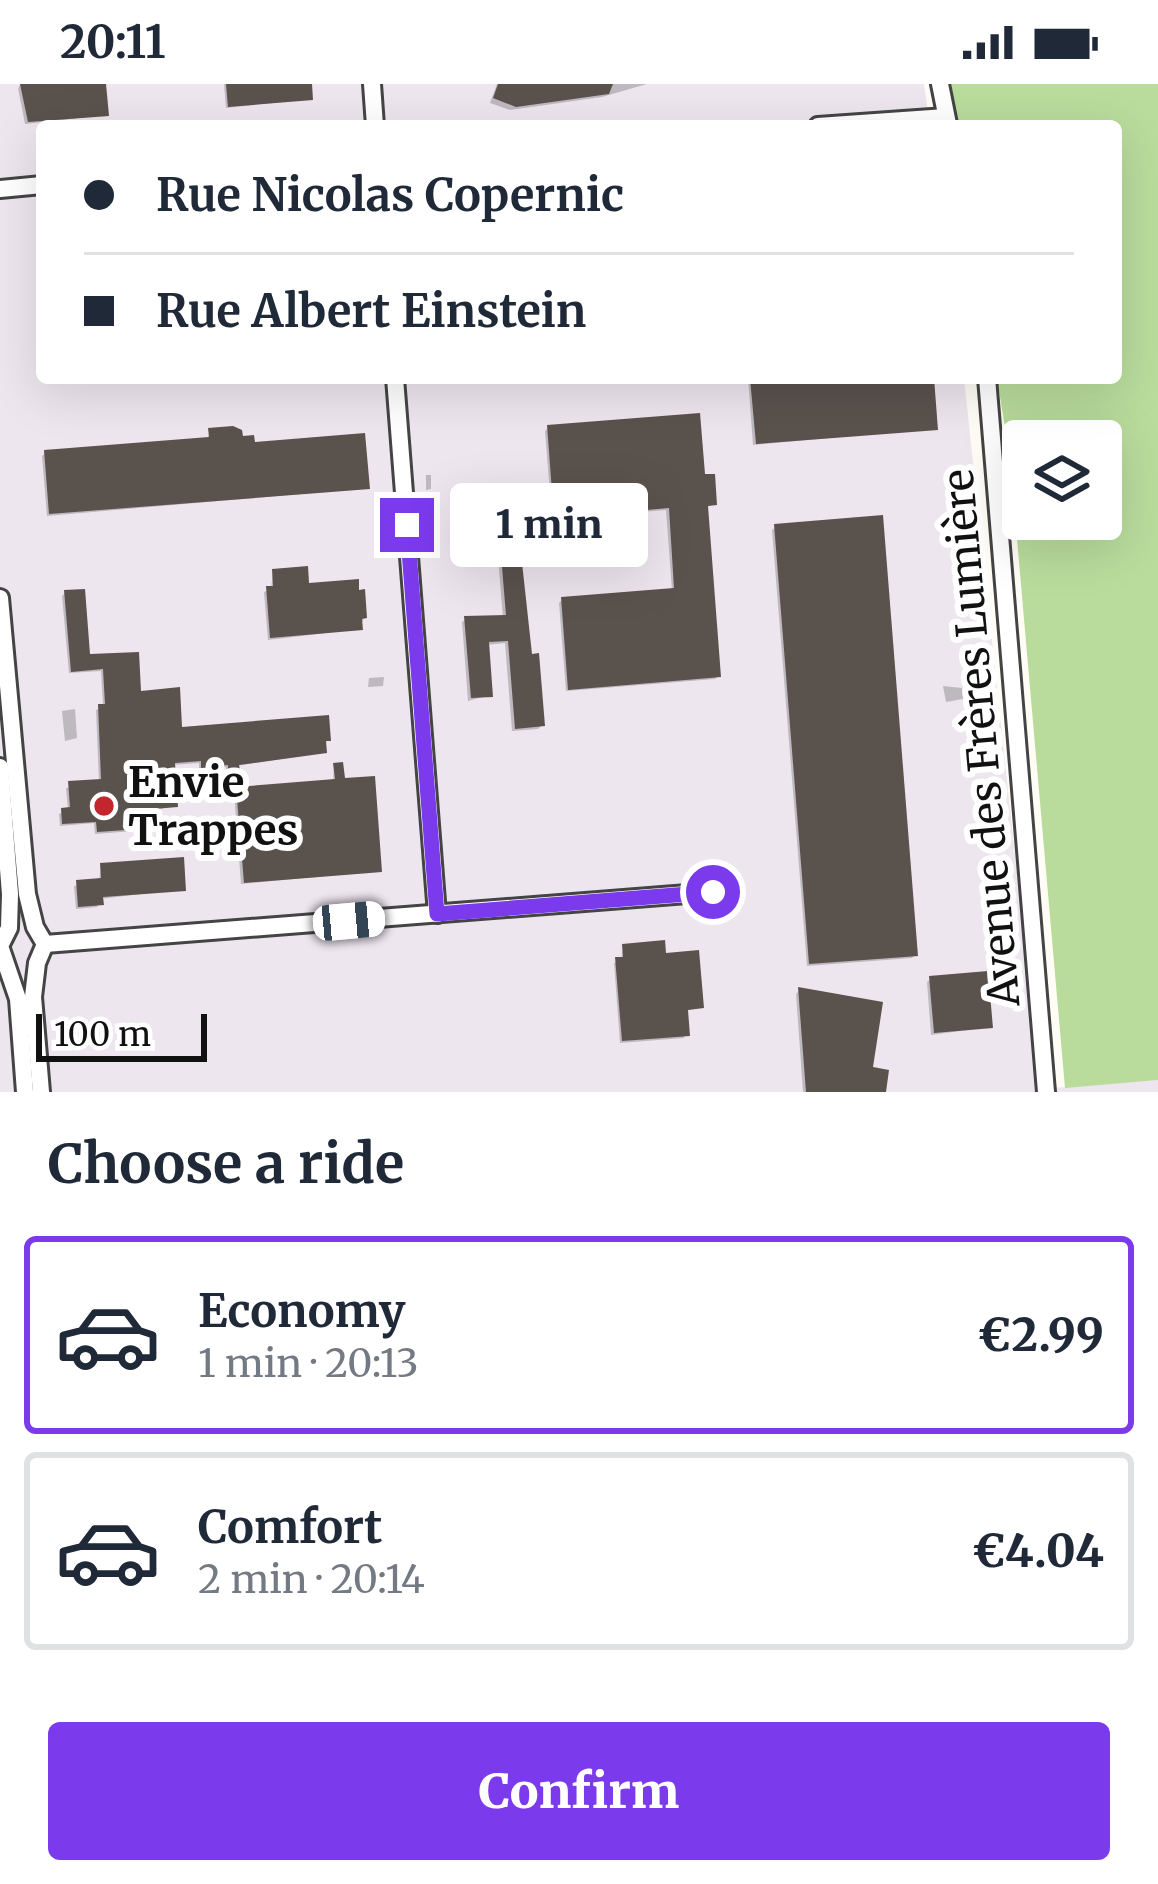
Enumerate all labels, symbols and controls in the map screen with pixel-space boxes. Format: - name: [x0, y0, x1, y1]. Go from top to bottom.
- text: 20:11: [60, 14, 166, 70]
- text: Rue Nicolas Copernic: [156, 167, 624, 223]
- text: Rue Albert Einstein: [156, 283, 586, 339]
- map controls: [1002, 420, 1122, 540]
- button: layers: [1002, 420, 1122, 540]
- street label: Avenue des Frères Lumière: [932, 467, 1030, 1010]
- callout: 1 min: [449, 483, 647, 567]
- route end: [380, 498, 434, 552]
- text: 1 min: [496, 500, 602, 549]
- place label: Envie Trappes: [128, 756, 298, 856]
- marker: Envie Trappes: [91, 793, 117, 819]
- route start: [686, 865, 740, 919]
- car: [312, 900, 386, 942]
- scale bar: [36, 1008, 207, 1061]
- text: 100 m: [54, 1014, 151, 1055]
- text: Choose a ride: [48, 1130, 404, 1198]
- icon: car: [54, 1281, 162, 1389]
- text: Economy: [198, 1283, 406, 1339]
- text: €2.99: [977, 1307, 1104, 1363]
- text: 1 min · 20:13: [198, 1339, 419, 1388]
- icon: car: [54, 1497, 162, 1605]
- text: Comfort: [198, 1499, 382, 1555]
- text: €4.04: [972, 1523, 1104, 1579]
- text: 2 min · 20:14: [198, 1555, 425, 1604]
- button: Confirm: [48, 1722, 1110, 1860]

